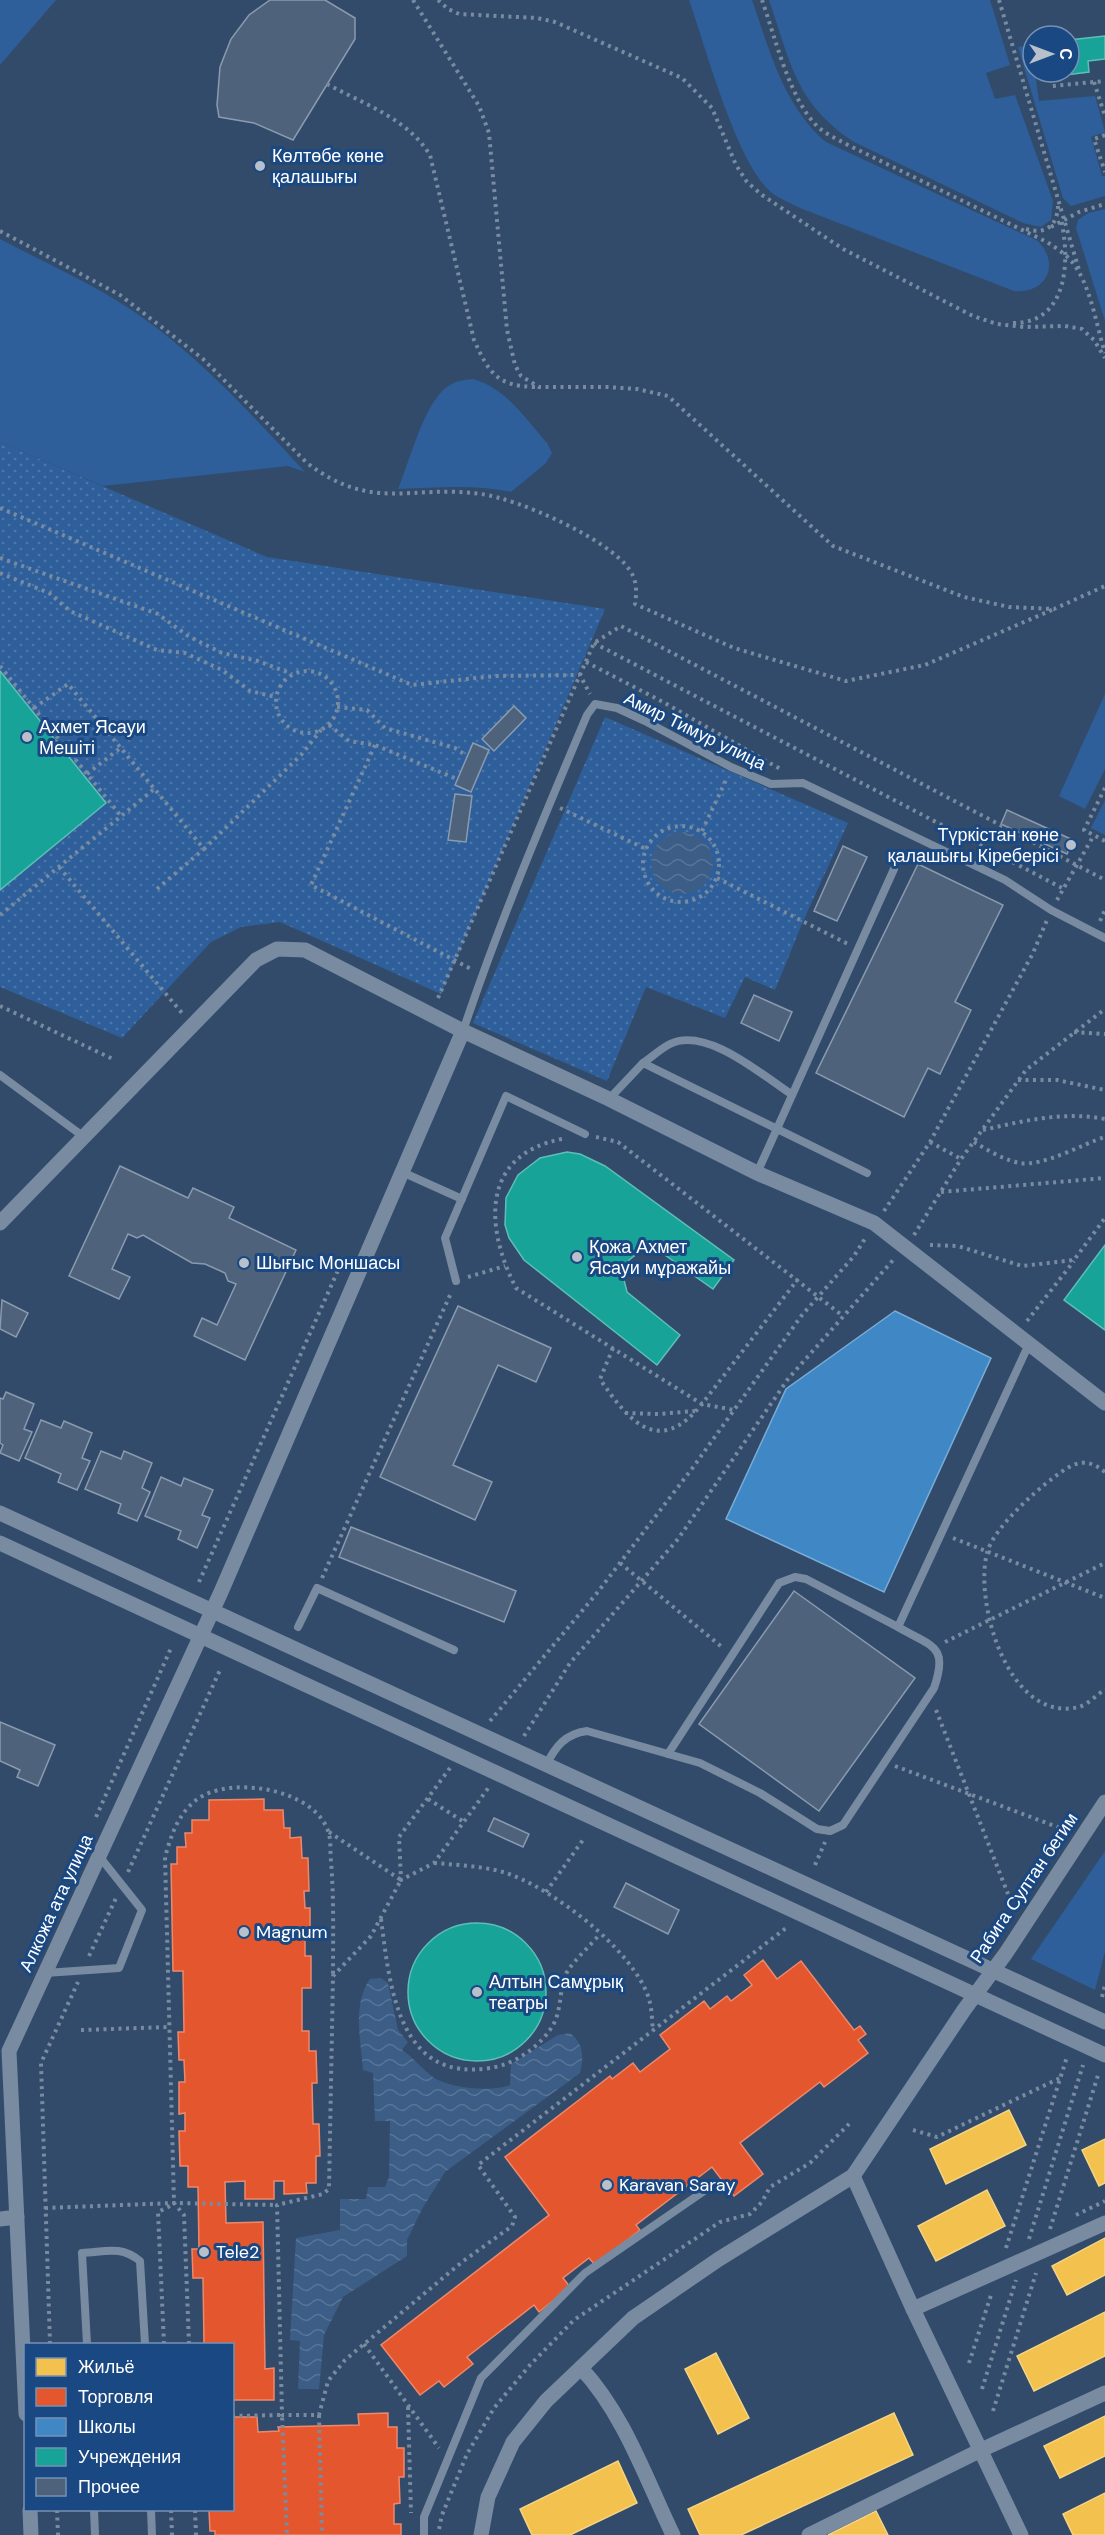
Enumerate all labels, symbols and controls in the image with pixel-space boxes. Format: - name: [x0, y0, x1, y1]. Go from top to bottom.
- north arrow: [1021, 24, 1081, 84]
- text: С: [1055, 48, 1076, 60]
- place label: Көлтөбе көне қалашығы: [272, 144, 384, 189]
- marker: Көлтөбе көне қалашығы: [253, 159, 267, 173]
- street label: Амир Тимур улица: [620, 686, 771, 776]
- place label: Ахмет Ясауи Мешіті: [39, 715, 146, 760]
- marker: Ахмет Ясауи Мешіті: [20, 730, 34, 744]
- place label: Түркістан көне қалашығы Кіреберісі: [888, 823, 1059, 868]
- marker: Түркістан көне қалашығы Кіреберісі: [1064, 838, 1078, 852]
- place label: Қожа Ахмет Ясауи мұражайы: [589, 1235, 731, 1280]
- marker: Қожа Ахмет Ясауи мұражайы: [570, 1250, 584, 1264]
- place label: Шығыс Моншасы: [256, 1251, 400, 1275]
- marker: Шығыс Моншасы: [237, 1256, 251, 1270]
- street label: Рабига Султан бегим: [965, 1808, 1083, 1968]
- street label: Алкожа ата улица: [14, 1829, 99, 1976]
- place label: Magnum: [256, 1920, 328, 1944]
- marker: Magnum: [237, 1925, 251, 1939]
- place label: Алтын Самұрық театры: [489, 1970, 623, 2015]
- marker: Алтын Самұрық театры: [470, 1985, 484, 1999]
- place label: Karavan Saray: [619, 2173, 735, 2197]
- marker: Karavan Saray: [600, 2178, 614, 2192]
- place label: Tele2: [216, 2240, 259, 2264]
- marker: Tele2: [197, 2245, 211, 2259]
- legend: [24, 2343, 234, 2511]
- text: Жильё: [78, 2355, 135, 2379]
- text: Торговля: [78, 2385, 153, 2409]
- text: Школы: [78, 2415, 136, 2439]
- text: Учреждения: [78, 2445, 181, 2469]
- text: Прочее: [78, 2475, 140, 2499]

